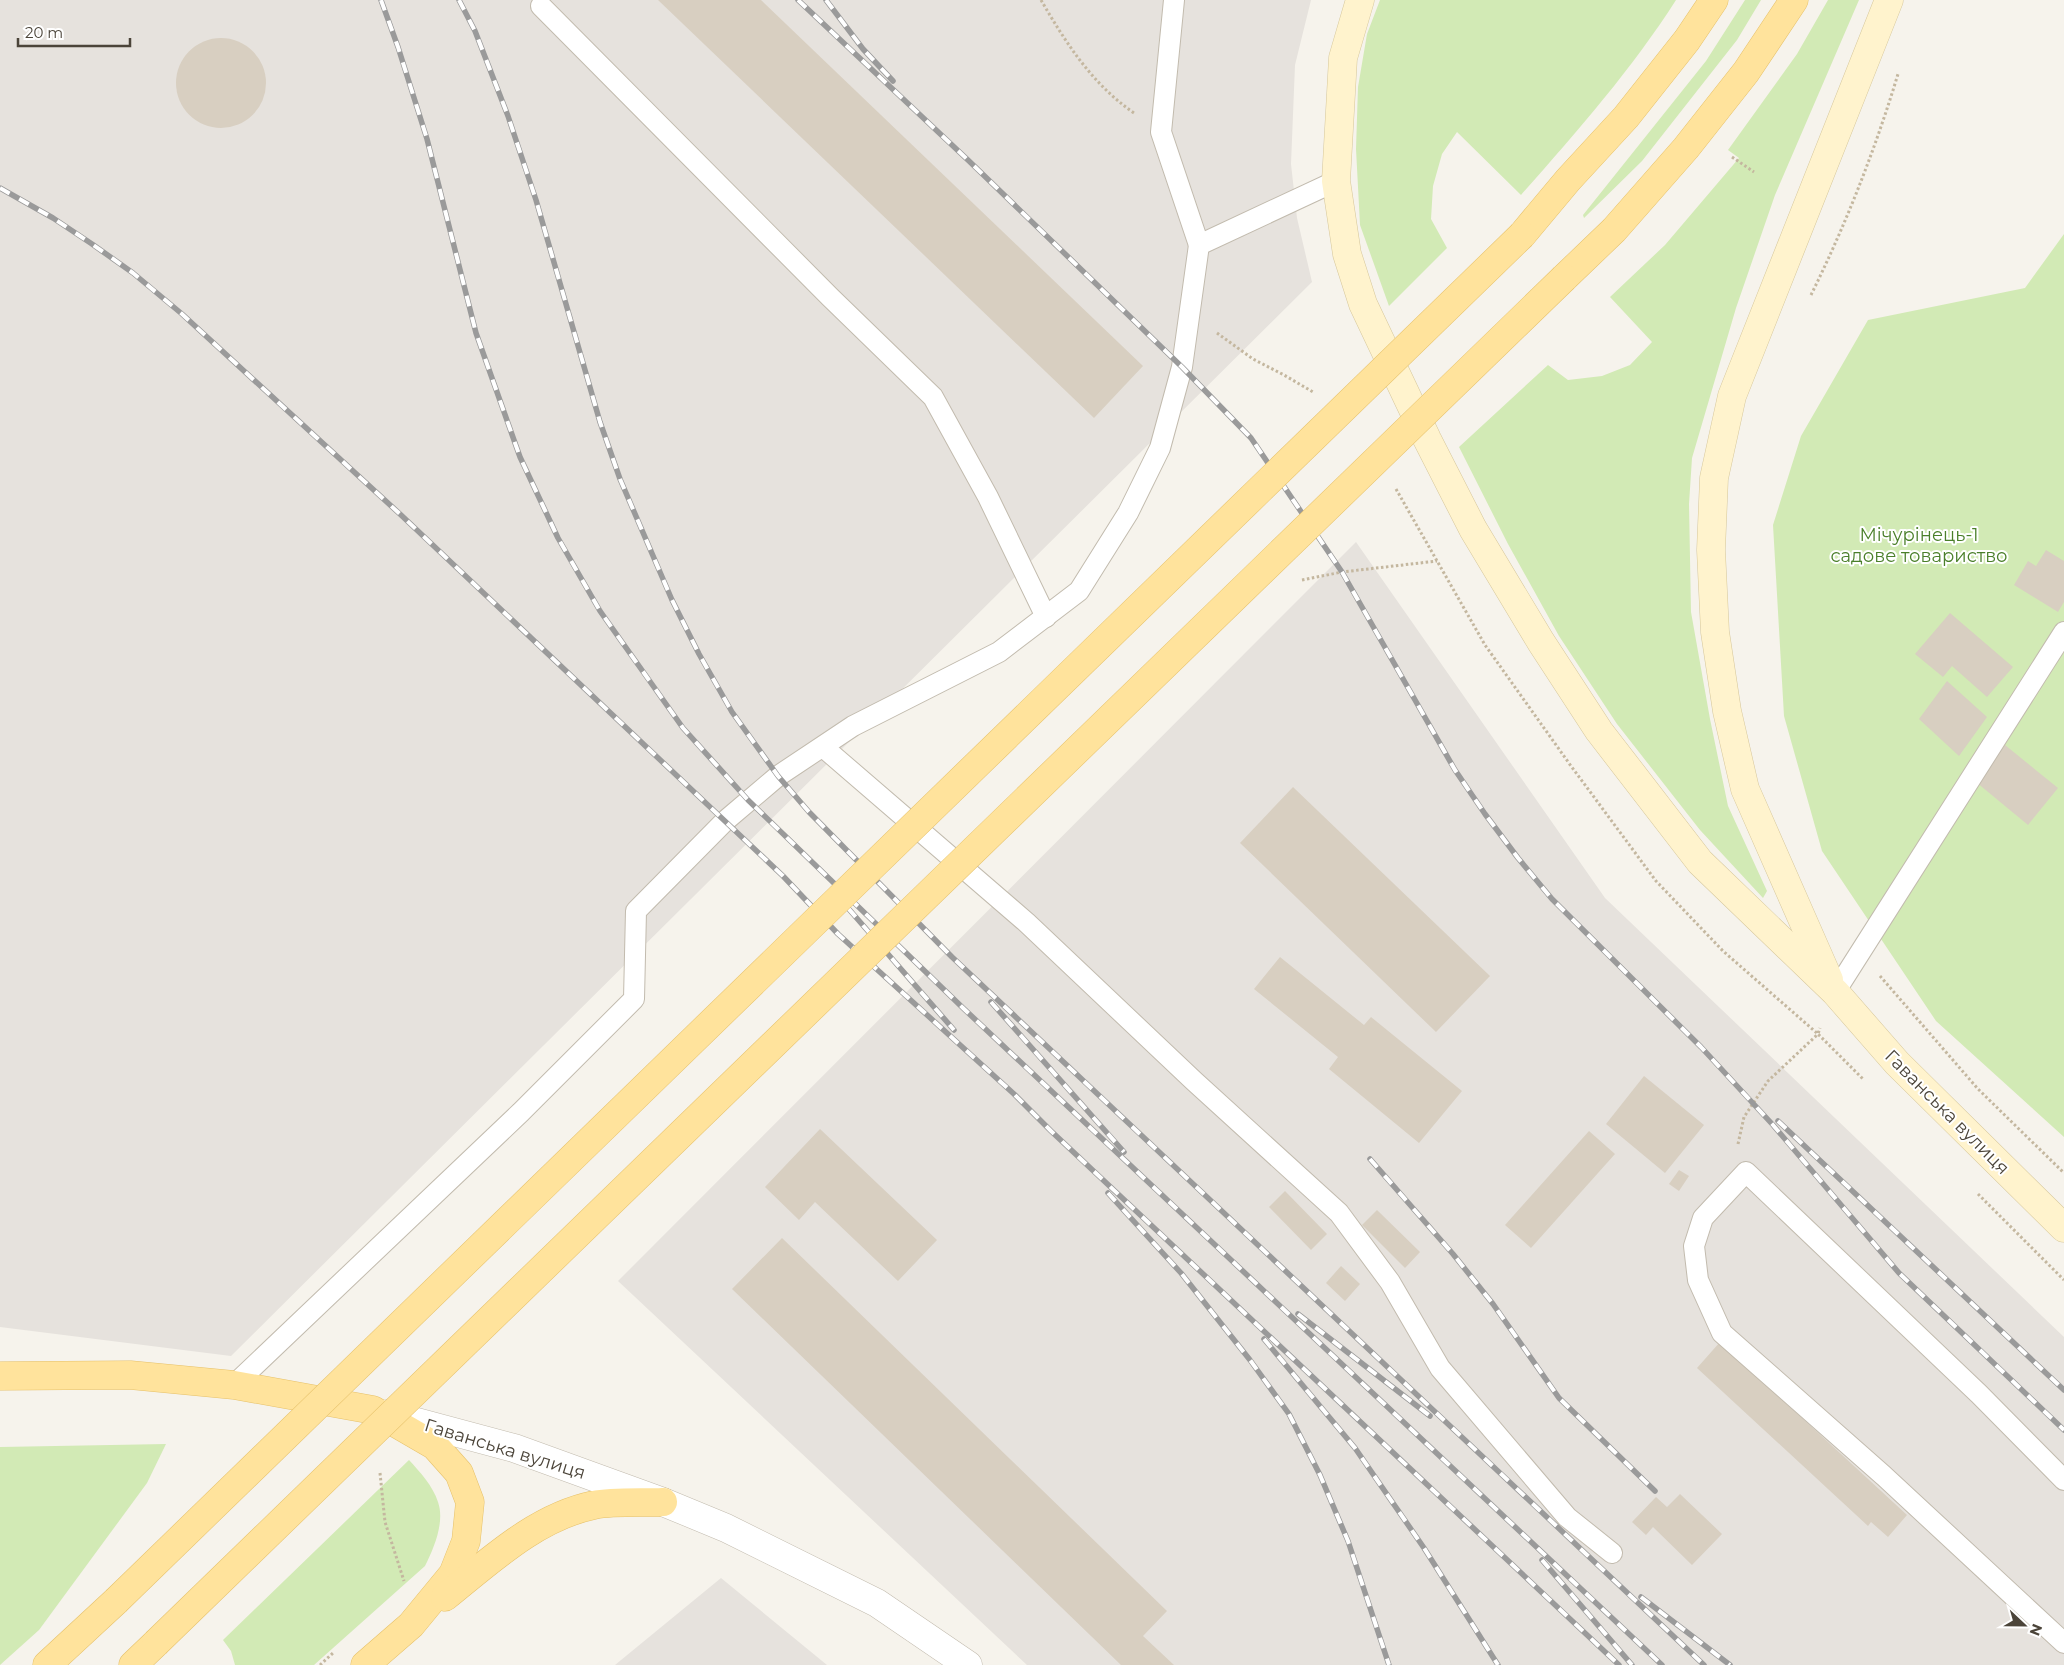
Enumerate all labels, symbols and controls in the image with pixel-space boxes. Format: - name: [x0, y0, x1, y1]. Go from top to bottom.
- scale bar: [18, 15, 130, 47]
- text: 20 m: [25, 23, 63, 42]
- park label: Мічурінець-1 садове товариство: [1830, 524, 2008, 567]
- street label: Гаванська вулиця: [1880, 1045, 2014, 1179]
- street label: Гаванська вулиця: [422, 1414, 588, 1484]
- north arrow: [1999, 1600, 2049, 1650]
- text: N: [2026, 1621, 2047, 1638]

